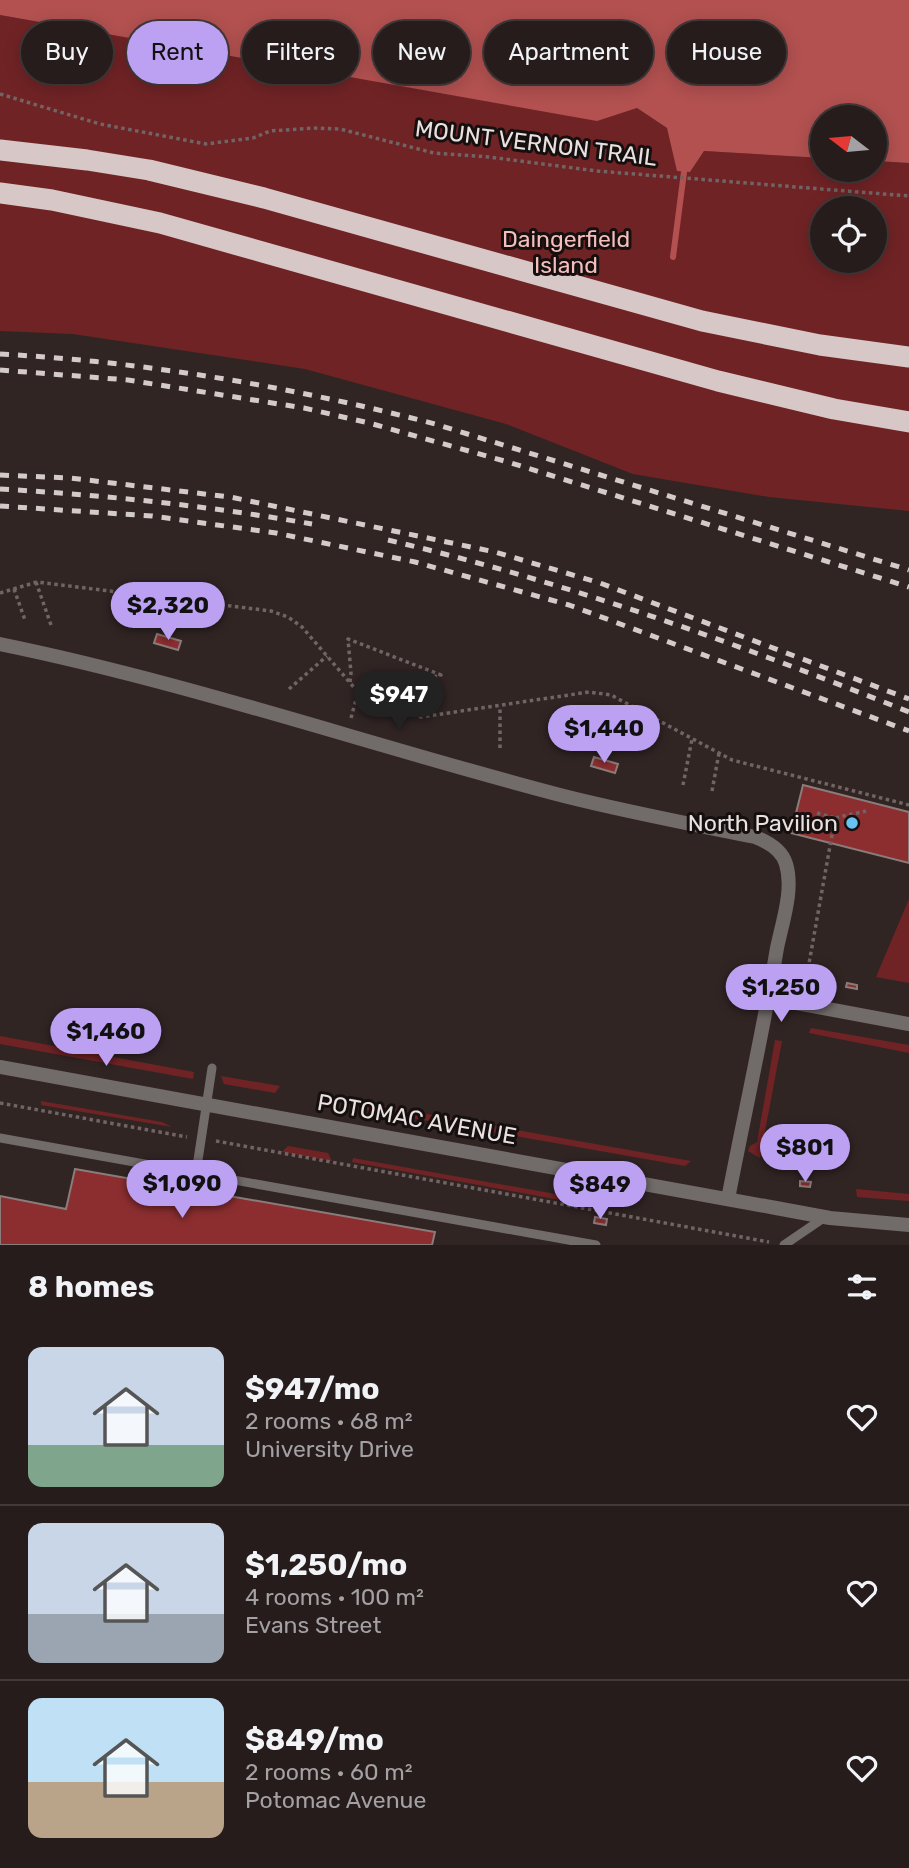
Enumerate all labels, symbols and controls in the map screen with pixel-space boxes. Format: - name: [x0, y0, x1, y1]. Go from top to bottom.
- chip: Buy: [21, 21, 113, 84]
- chip: Rent: [127, 21, 228, 84]
- chip: Filters: [242, 21, 359, 84]
- chip: New: [373, 21, 470, 84]
- chip: Apartment: [484, 21, 653, 84]
- chip: House: [667, 21, 786, 84]
- north arrow: [810, 105, 887, 182]
- map controls: [810, 105, 887, 273]
- street label: MOUNT VERNON TRAIL: [414, 114, 659, 172]
- button: locate: [810, 196, 887, 273]
- park label: Daingerfield Island: [502, 225, 630, 279]
- pin: $2,320: [111, 582, 225, 642]
- text: $2,320: [127, 591, 209, 619]
- pin: $947: [358, 672, 440, 731]
- text: $947: [370, 680, 428, 708]
- pin: $1,440: [547, 706, 661, 765]
- text: $1,440: [564, 714, 644, 742]
- place label: North Pavilion: [688, 809, 838, 837]
- marker: North Pavilion: [844, 815, 860, 831]
- pin: $1,250: [724, 964, 838, 1024]
- text: $1,250: [742, 973, 820, 1001]
- pin: $1,460: [49, 1009, 163, 1068]
- text: $1,460: [66, 1017, 146, 1045]
- street label: POTOMAC AVENUE: [315, 1088, 519, 1150]
- pin: $801: [764, 1124, 846, 1184]
- text: $801: [776, 1133, 834, 1161]
- pin: $1,090: [125, 1160, 239, 1220]
- pin: $849: [559, 1162, 641, 1221]
- text: $1,090: [142, 1169, 222, 1197]
- text: $849: [569, 1170, 631, 1198]
- icon: filters: [843, 1268, 881, 1306]
- text: 8 homes: [28, 1269, 154, 1305]
- text: $947/mo: [245, 1371, 380, 1407]
- icon: home: [84, 1375, 168, 1459]
- icon: heart: [843, 1398, 881, 1436]
- text: 2 rooms · 68 m²: [245, 1407, 413, 1435]
- text: University Drive: [245, 1435, 414, 1463]
- text: $1,250/mo: [245, 1547, 407, 1583]
- icon: home: [84, 1551, 168, 1635]
- icon: heart: [843, 1574, 881, 1612]
- text: 4 rooms · 100 m²: [245, 1583, 424, 1611]
- text: Evans Street: [245, 1611, 381, 1639]
- text: $849/mo: [245, 1722, 384, 1758]
- icon: home: [84, 1726, 168, 1810]
- icon: heart: [843, 1749, 881, 1787]
- text: 2 rooms · 60 m²: [245, 1758, 413, 1786]
- text: Potomac Avenue: [245, 1786, 426, 1814]

